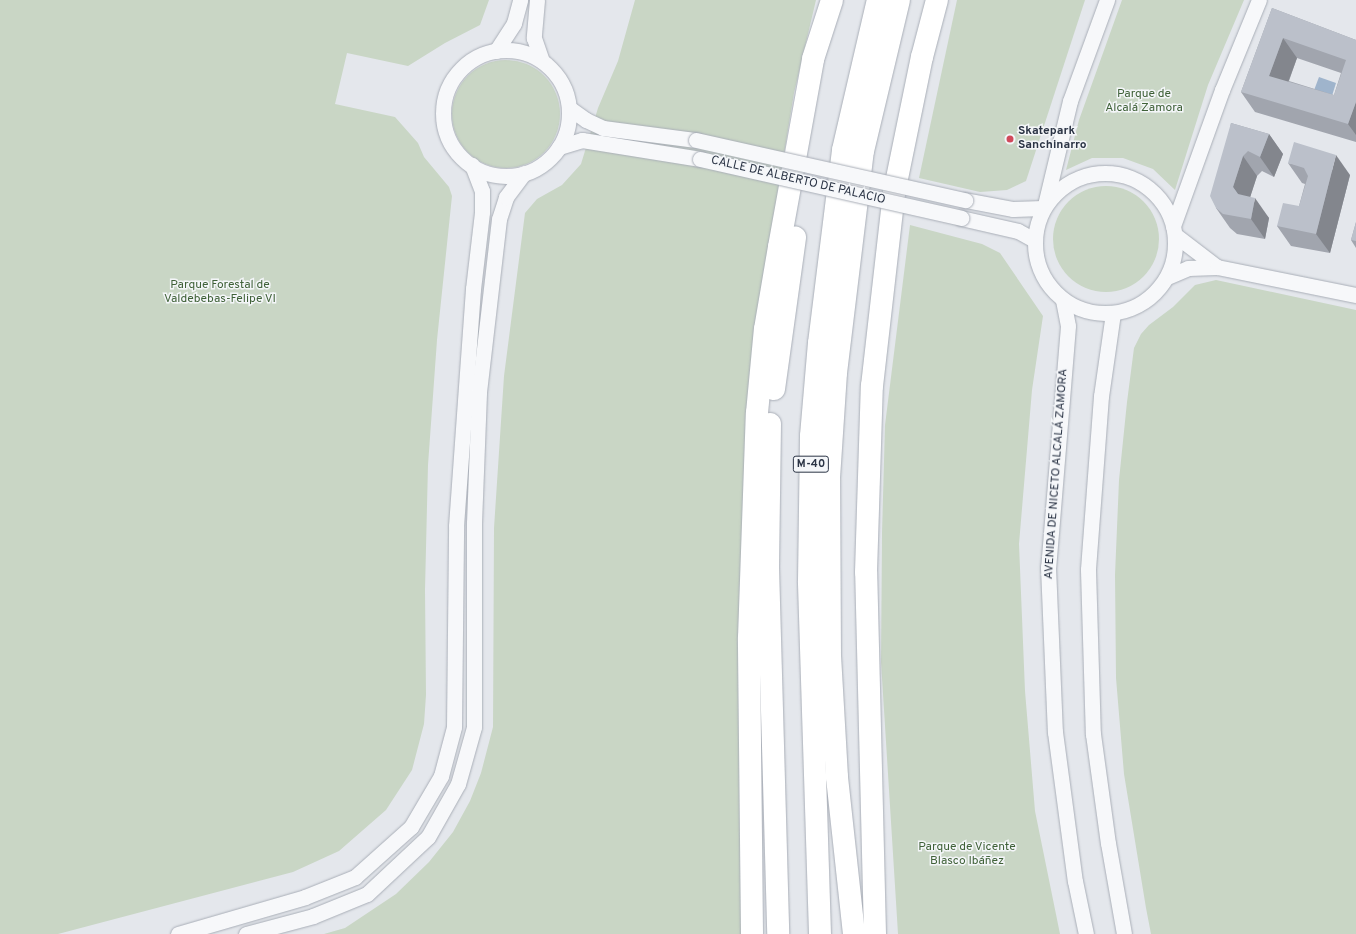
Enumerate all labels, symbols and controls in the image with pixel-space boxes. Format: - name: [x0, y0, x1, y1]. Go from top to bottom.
- park label: Parque de Alcalá Zamora: [1105, 88, 1183, 116]
- place label: Skatepark Sanchinarro: [1018, 125, 1086, 153]
- marker: Skatepark Sanchinarro: [1005, 134, 1015, 144]
- street label: CALLE DE ALBERTO DE PALACIO: [709, 154, 887, 208]
- park label: Parque Forestal de Valdebebas-Felipe VI: [164, 279, 276, 307]
- street label: AVENIDA DE NICETO ALCALÁ ZAMORA: [1042, 367, 1072, 581]
- road number: M-40: [792, 455, 830, 473]
- park label: Parque de Vicente Blasco Ibáñez: [918, 841, 1016, 869]

